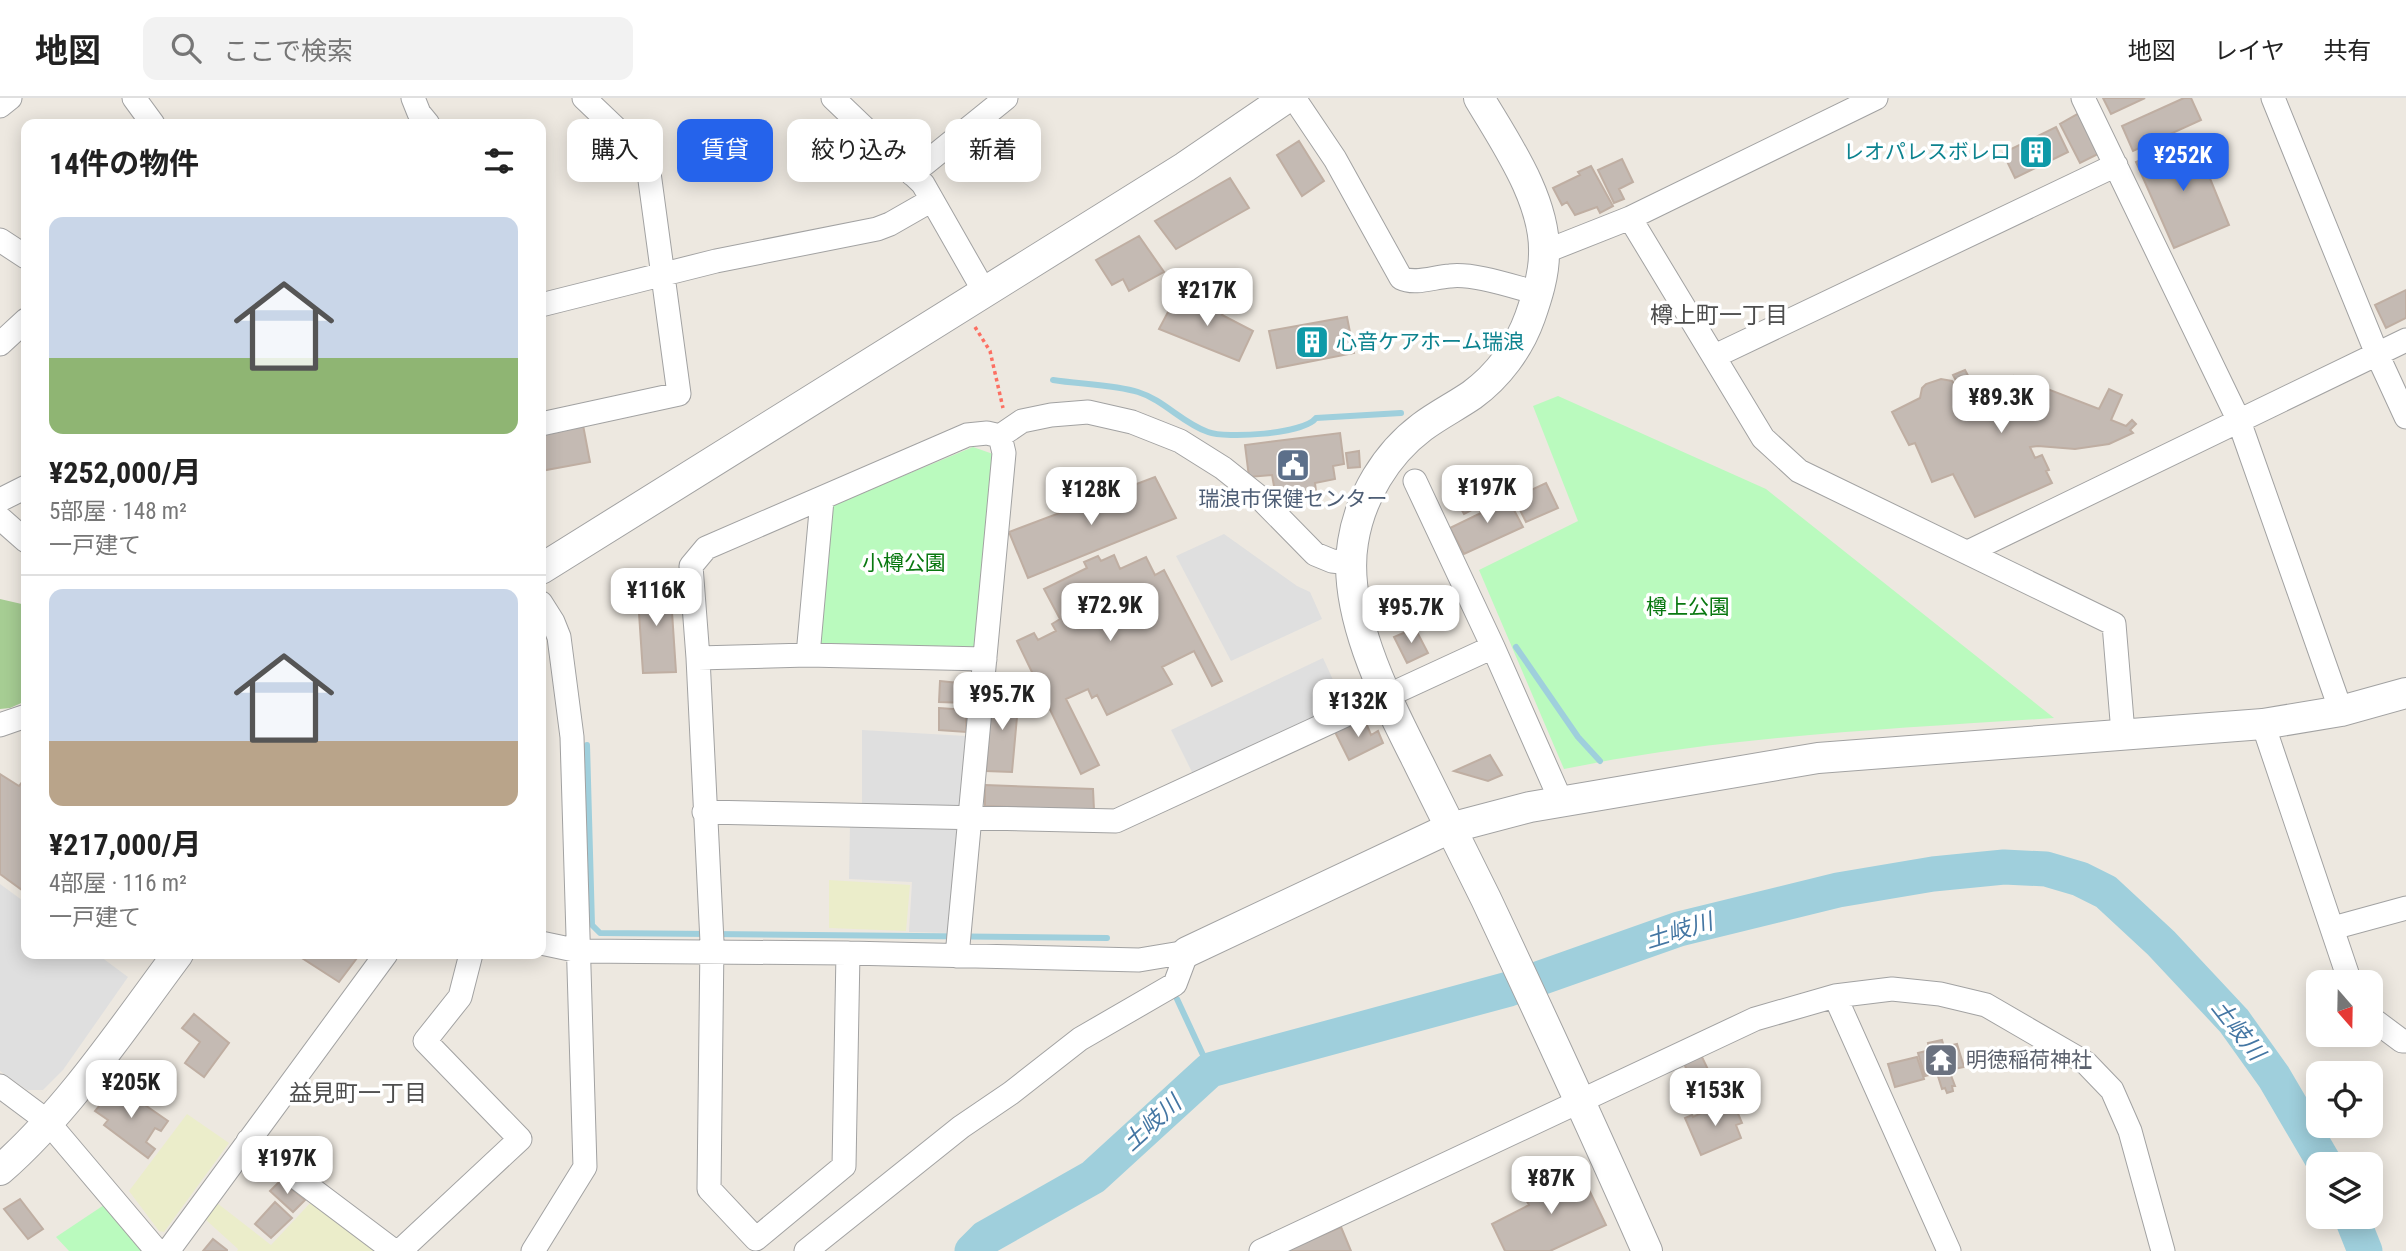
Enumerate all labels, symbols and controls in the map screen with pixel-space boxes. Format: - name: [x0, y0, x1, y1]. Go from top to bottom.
- search box: [143, 17, 633, 80]
- icon: search: [167, 29, 205, 67]
- text: 地図: [35, 31, 101, 70]
- text: ここで検索: [223, 36, 353, 66]
- text: 地図: [2128, 37, 2176, 65]
- text: レイヤ: [2214, 37, 2285, 65]
- text: 共有: [2323, 37, 2371, 65]
- chip: 購入: [567, 119, 663, 182]
- chip: 賃貸: [677, 119, 773, 182]
- chip: 絞り込み: [787, 119, 931, 182]
- chip: 新着: [945, 119, 1041, 182]
- building icon: レオパレスボレロ: [2017, 133, 2055, 171]
- pin: ¥252K: [2134, 134, 2232, 193]
- place label: レオパレスボレロ: [1843, 140, 2011, 164]
- icon: filters: [480, 142, 518, 180]
- text: ¥252K: [2154, 142, 2212, 169]
- text: 14件の物件: [49, 146, 199, 181]
- icon: home: [221, 263, 347, 389]
- pin: ¥217K: [1158, 268, 1256, 328]
- text: ¥217K: [1178, 277, 1236, 304]
- district label: 樽上町一丁目: [1650, 302, 1788, 329]
- building icon: 心音ケアホーム瑞浪: [1293, 323, 1331, 361]
- place label: 心音ケアホーム瑞浪: [1336, 330, 1524, 354]
- pin: ¥89.3K: [1944, 376, 2058, 435]
- text: ¥89.3K: [1968, 384, 2034, 411]
- public building icon: 瑞浪市保健センター: [1274, 446, 1312, 484]
- text: ¥252,000/月: [49, 455, 202, 490]
- pin: ¥197K: [1438, 466, 1536, 525]
- pin: ¥128K: [1042, 468, 1140, 527]
- text: ¥197K: [1458, 474, 1516, 501]
- text: ¥128K: [1062, 476, 1120, 503]
- place label: 瑞浪市保健センター: [1199, 487, 1388, 511]
- text: 5部屋 · 148 m²: [49, 498, 187, 525]
- text: 一戸建て: [49, 532, 141, 559]
- park label: 小樽公園: [862, 551, 946, 575]
- pin: ¥116K: [607, 568, 705, 628]
- text: ¥116K: [627, 577, 685, 604]
- pin: ¥72.9K: [1053, 584, 1167, 643]
- pin: ¥95.7K: [1354, 586, 1468, 645]
- text: ¥72.9K: [1077, 592, 1143, 619]
- text: ¥95.7K: [1378, 594, 1444, 621]
- park label: 樽上公園: [1646, 595, 1730, 619]
- icon: home: [221, 635, 347, 761]
- pin: ¥95.7K: [945, 672, 1059, 732]
- pin: ¥132K: [1309, 680, 1407, 739]
- text: ¥95.7K: [969, 681, 1035, 708]
- text: ¥132K: [1329, 688, 1387, 715]
- text: ¥217,000/月: [49, 827, 202, 862]
- text: 4部屋 · 116 m²: [49, 870, 187, 897]
- text: 一戸建て: [49, 904, 141, 931]
- water label: 土岐川: [1642, 907, 1719, 954]
- north arrow: [2306, 970, 2384, 1046]
- map controls: [2306, 970, 2383, 1229]
- water label: 土岐川: [2206, 995, 2272, 1068]
- temple icon: 明徳稲荷神社: [1922, 1041, 1960, 1079]
- place label: 明徳稲荷神社: [1966, 1048, 2092, 1072]
- pin: ¥205K: [82, 1060, 180, 1120]
- button: locate: [2306, 1061, 2383, 1138]
- pin: ¥153K: [1666, 1068, 1764, 1128]
- text: ¥205K: [102, 1069, 160, 1096]
- text: ¥153K: [1686, 1077, 1744, 1104]
- district label: 益見町一丁目: [289, 1080, 427, 1107]
- water label: 土岐川: [1117, 1088, 1189, 1156]
- pin: ¥197K: [238, 1136, 336, 1196]
- text: ¥197K: [258, 1145, 316, 1172]
- button: layers: [2306, 1152, 2383, 1229]
- pin: ¥87K: [1510, 1156, 1592, 1216]
- text: ¥87K: [1528, 1165, 1574, 1192]

